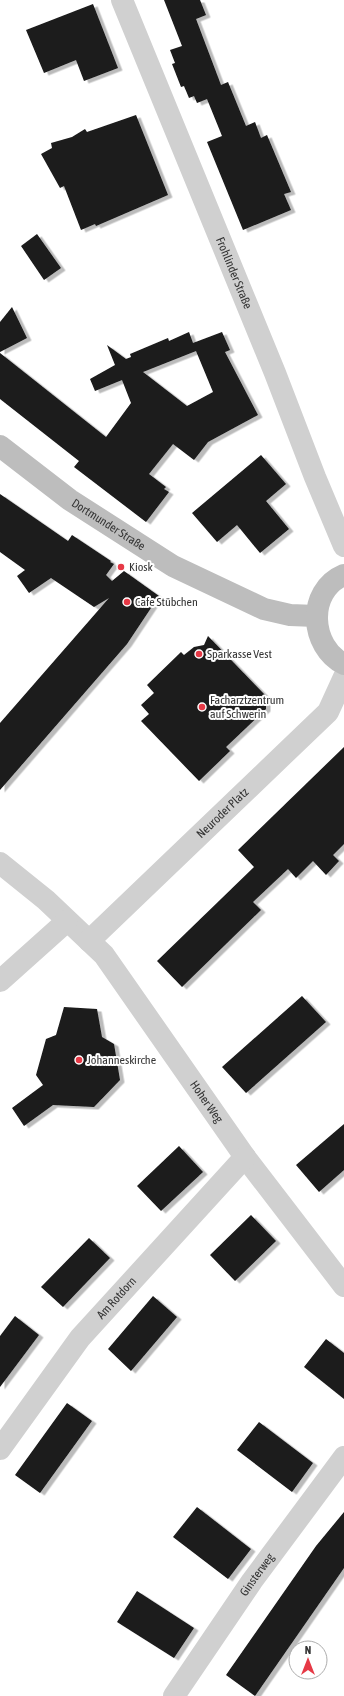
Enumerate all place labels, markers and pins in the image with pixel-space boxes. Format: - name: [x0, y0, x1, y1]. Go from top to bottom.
- place label: Kiosk: [129, 560, 154, 574]
- marker: Kiosk: [116, 562, 126, 572]
- place label: Cafe Stübchen: [135, 595, 198, 609]
- marker: Cafe Stübchen: [122, 597, 132, 607]
- place label: Sparkasse Vest: [207, 647, 272, 661]
- marker: Sparkasse Vest: [194, 649, 204, 659]
- place label: Facharztzentrum auf Schwerin: [210, 693, 284, 721]
- marker: Facharztzentrum auf Schwerin: [197, 702, 207, 712]
- place label: Johanneskirche: [87, 1053, 156, 1067]
- marker: Johanneskirche: [74, 1055, 84, 1065]

